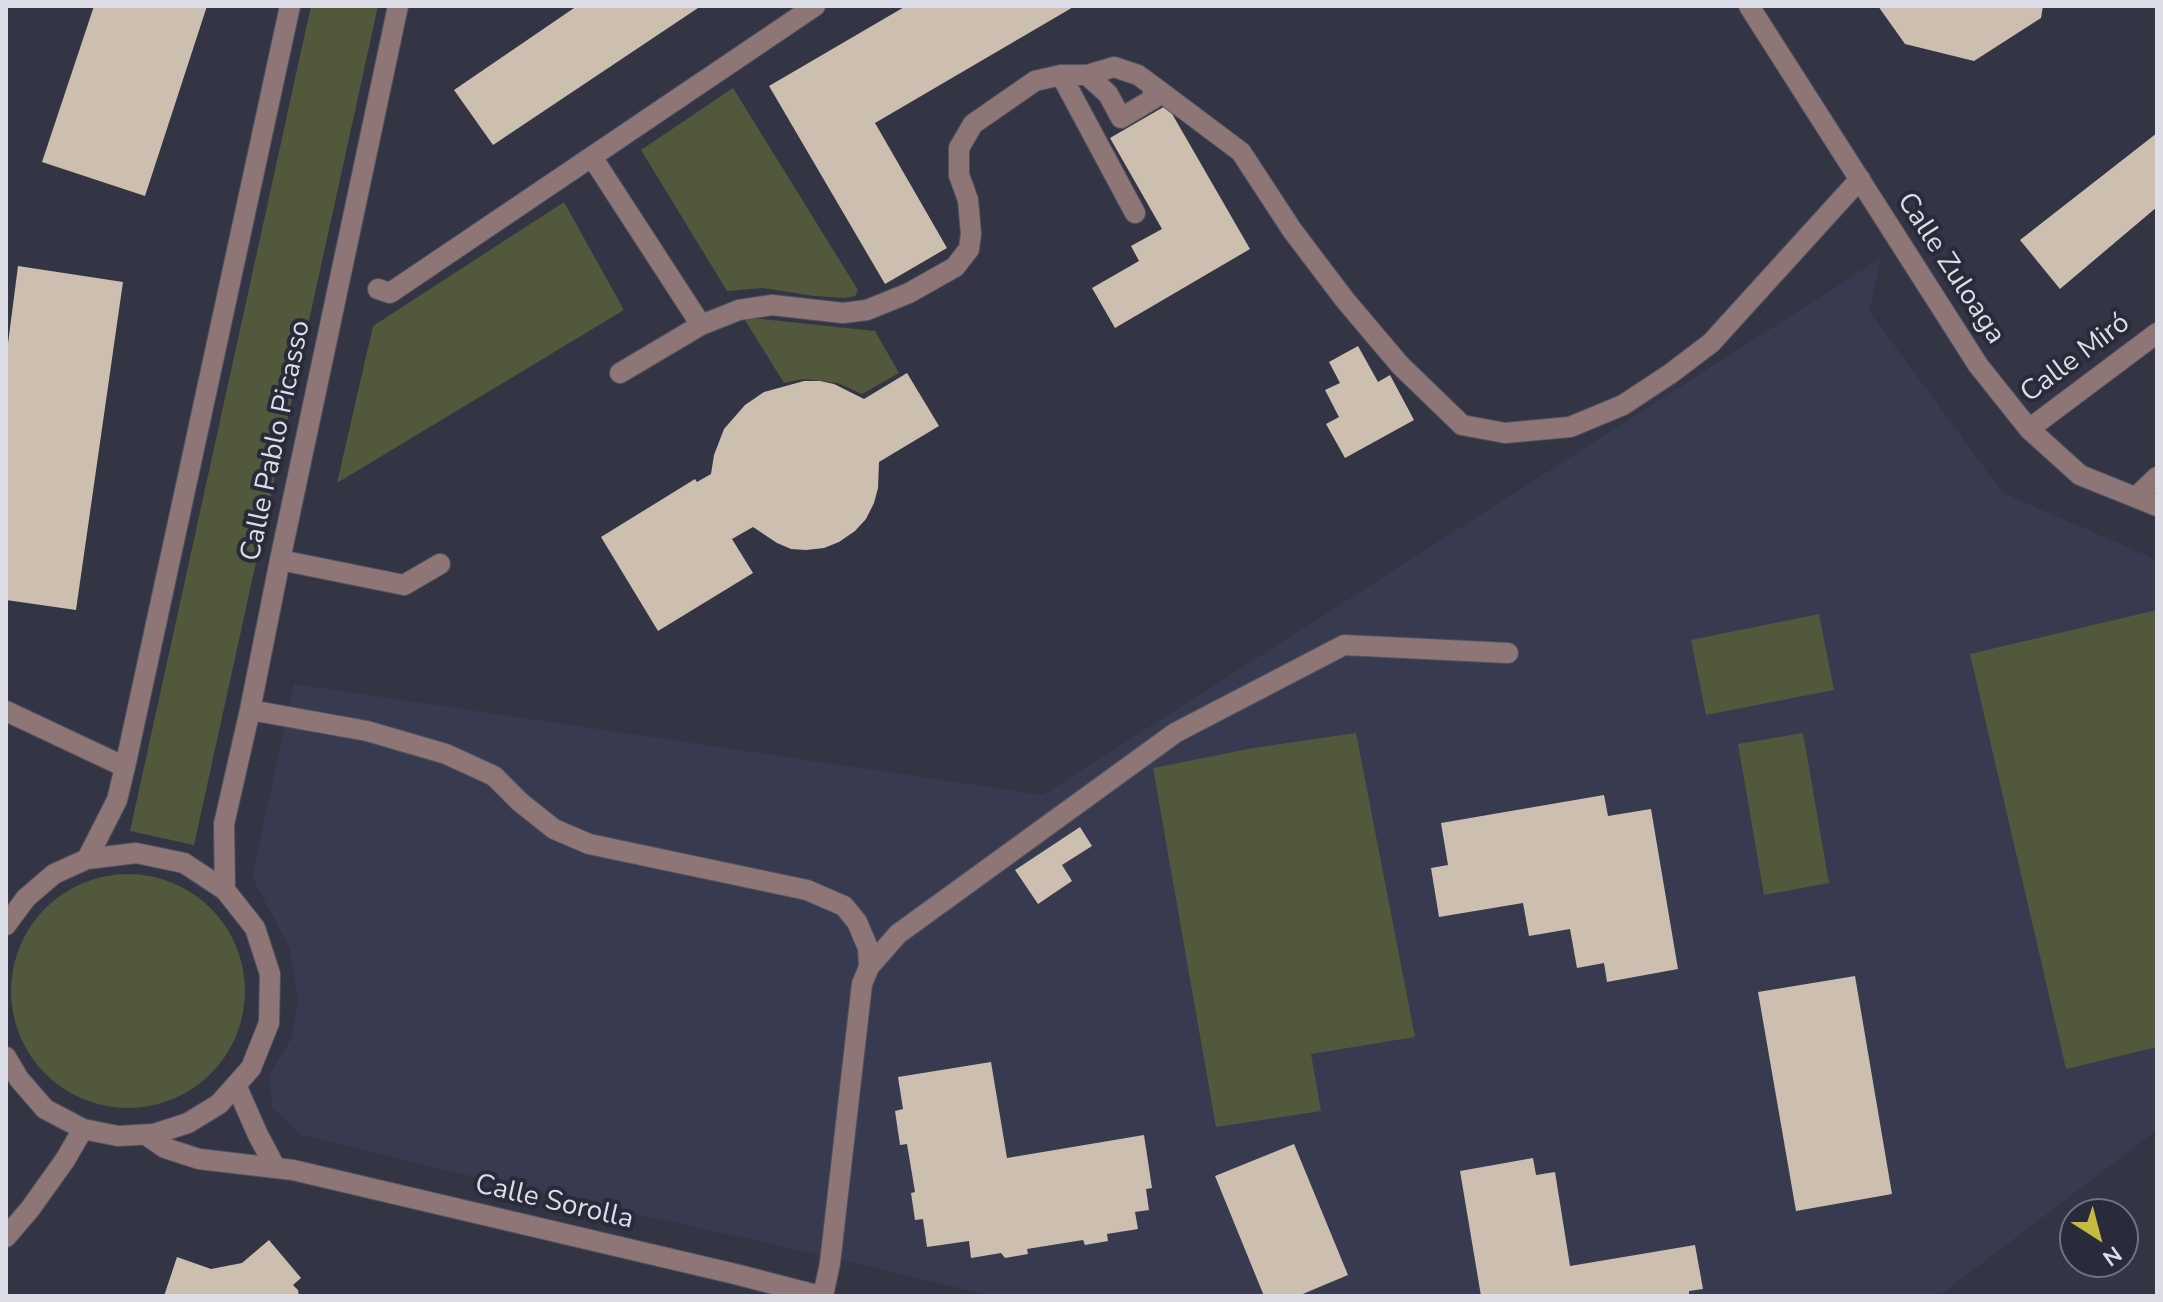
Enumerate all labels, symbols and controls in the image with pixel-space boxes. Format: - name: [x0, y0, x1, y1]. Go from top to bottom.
- street label: Calle Zuloaga: [1889, 187, 2011, 351]
- street label: Calle Miró: [2015, 307, 2137, 411]
- street label: Calle Pablo Picasso: [235, 318, 319, 564]
- street label: Calle Sorolla: [472, 1168, 636, 1238]
- north arrow: [2059, 1198, 2139, 1278]
- text: N: [2096, 1239, 2127, 1273]

